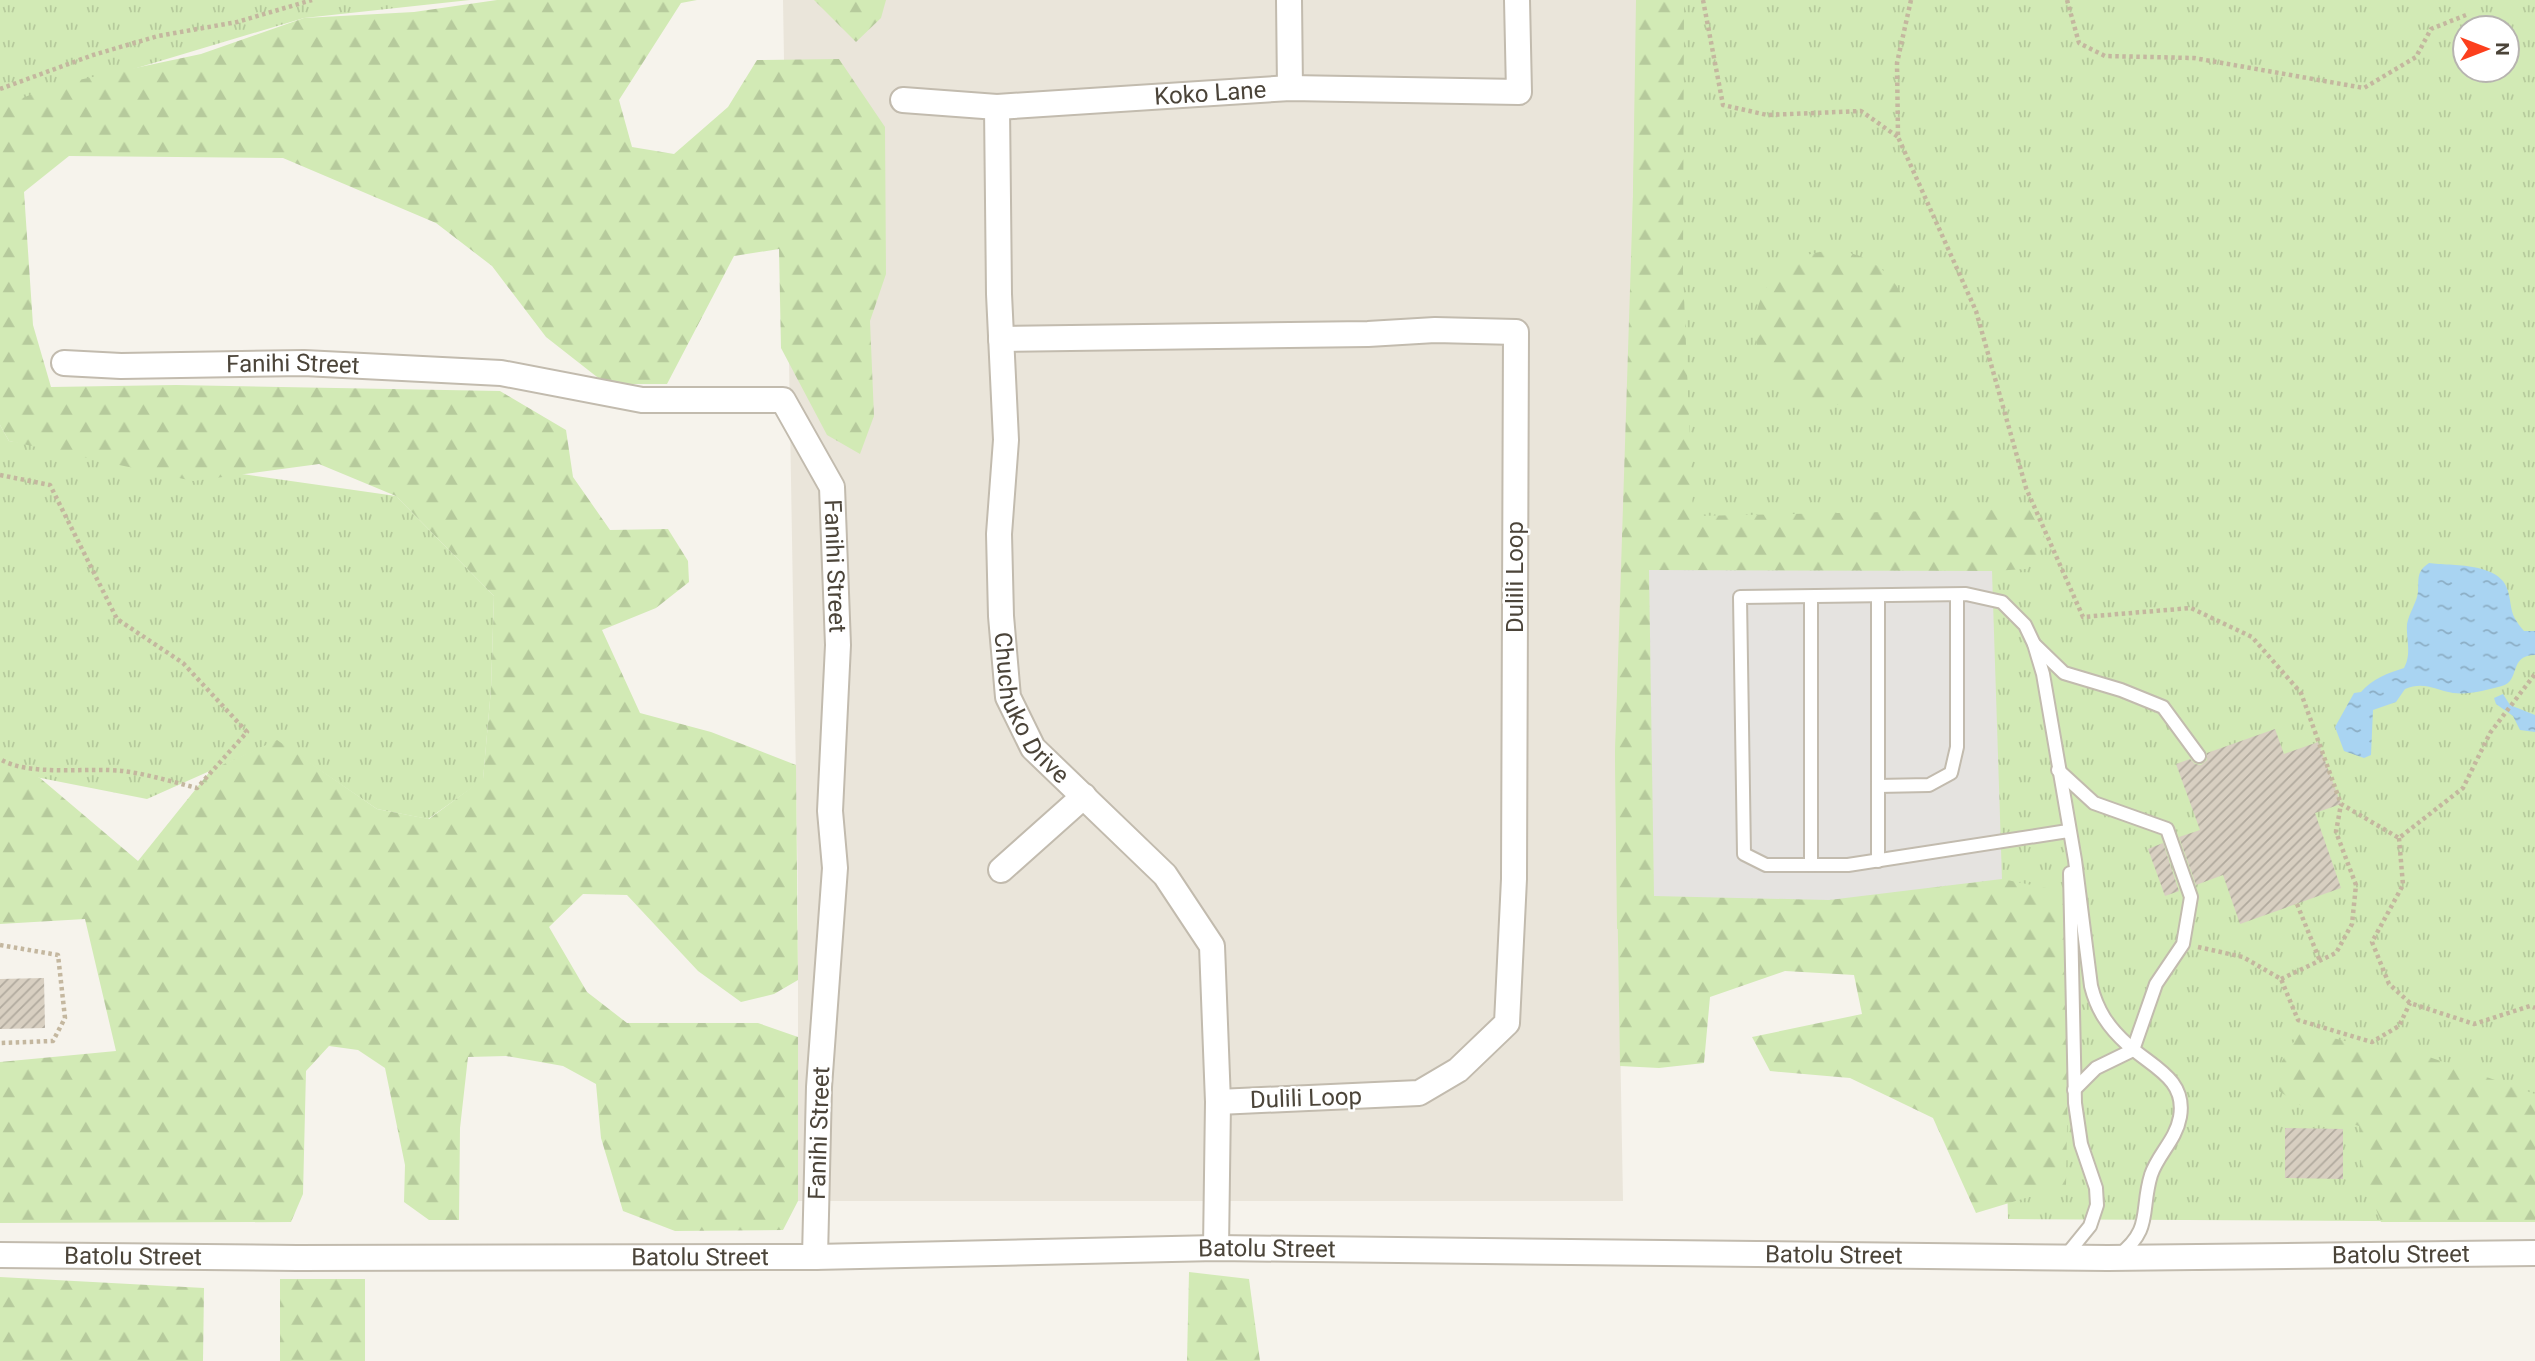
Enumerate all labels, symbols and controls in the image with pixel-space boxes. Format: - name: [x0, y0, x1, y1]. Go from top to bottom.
- north arrow: [2451, 14, 2521, 84]
- text: N: [2491, 42, 2514, 56]
- street label: Koko Lane: [1153, 76, 1267, 111]
- street label: Fanihi Street: [226, 349, 360, 380]
- street label: Fanihi Street: [818, 499, 852, 634]
- street label: Dulili Loop: [1501, 521, 1529, 633]
- street label: Chuchuko Drive: [988, 631, 1075, 789]
- street label: Fanihi Street: [803, 1066, 835, 1200]
- street label: Dulili Loop: [1250, 1082, 1362, 1114]
- street label: Batolu Street: [1198, 1234, 1336, 1263]
- street label: Batolu Street: [1765, 1240, 1903, 1270]
- street label: Batolu Street: [2332, 1240, 2470, 1269]
- street label: Batolu Street: [64, 1242, 202, 1271]
- street label: Batolu Street: [631, 1243, 769, 1271]

